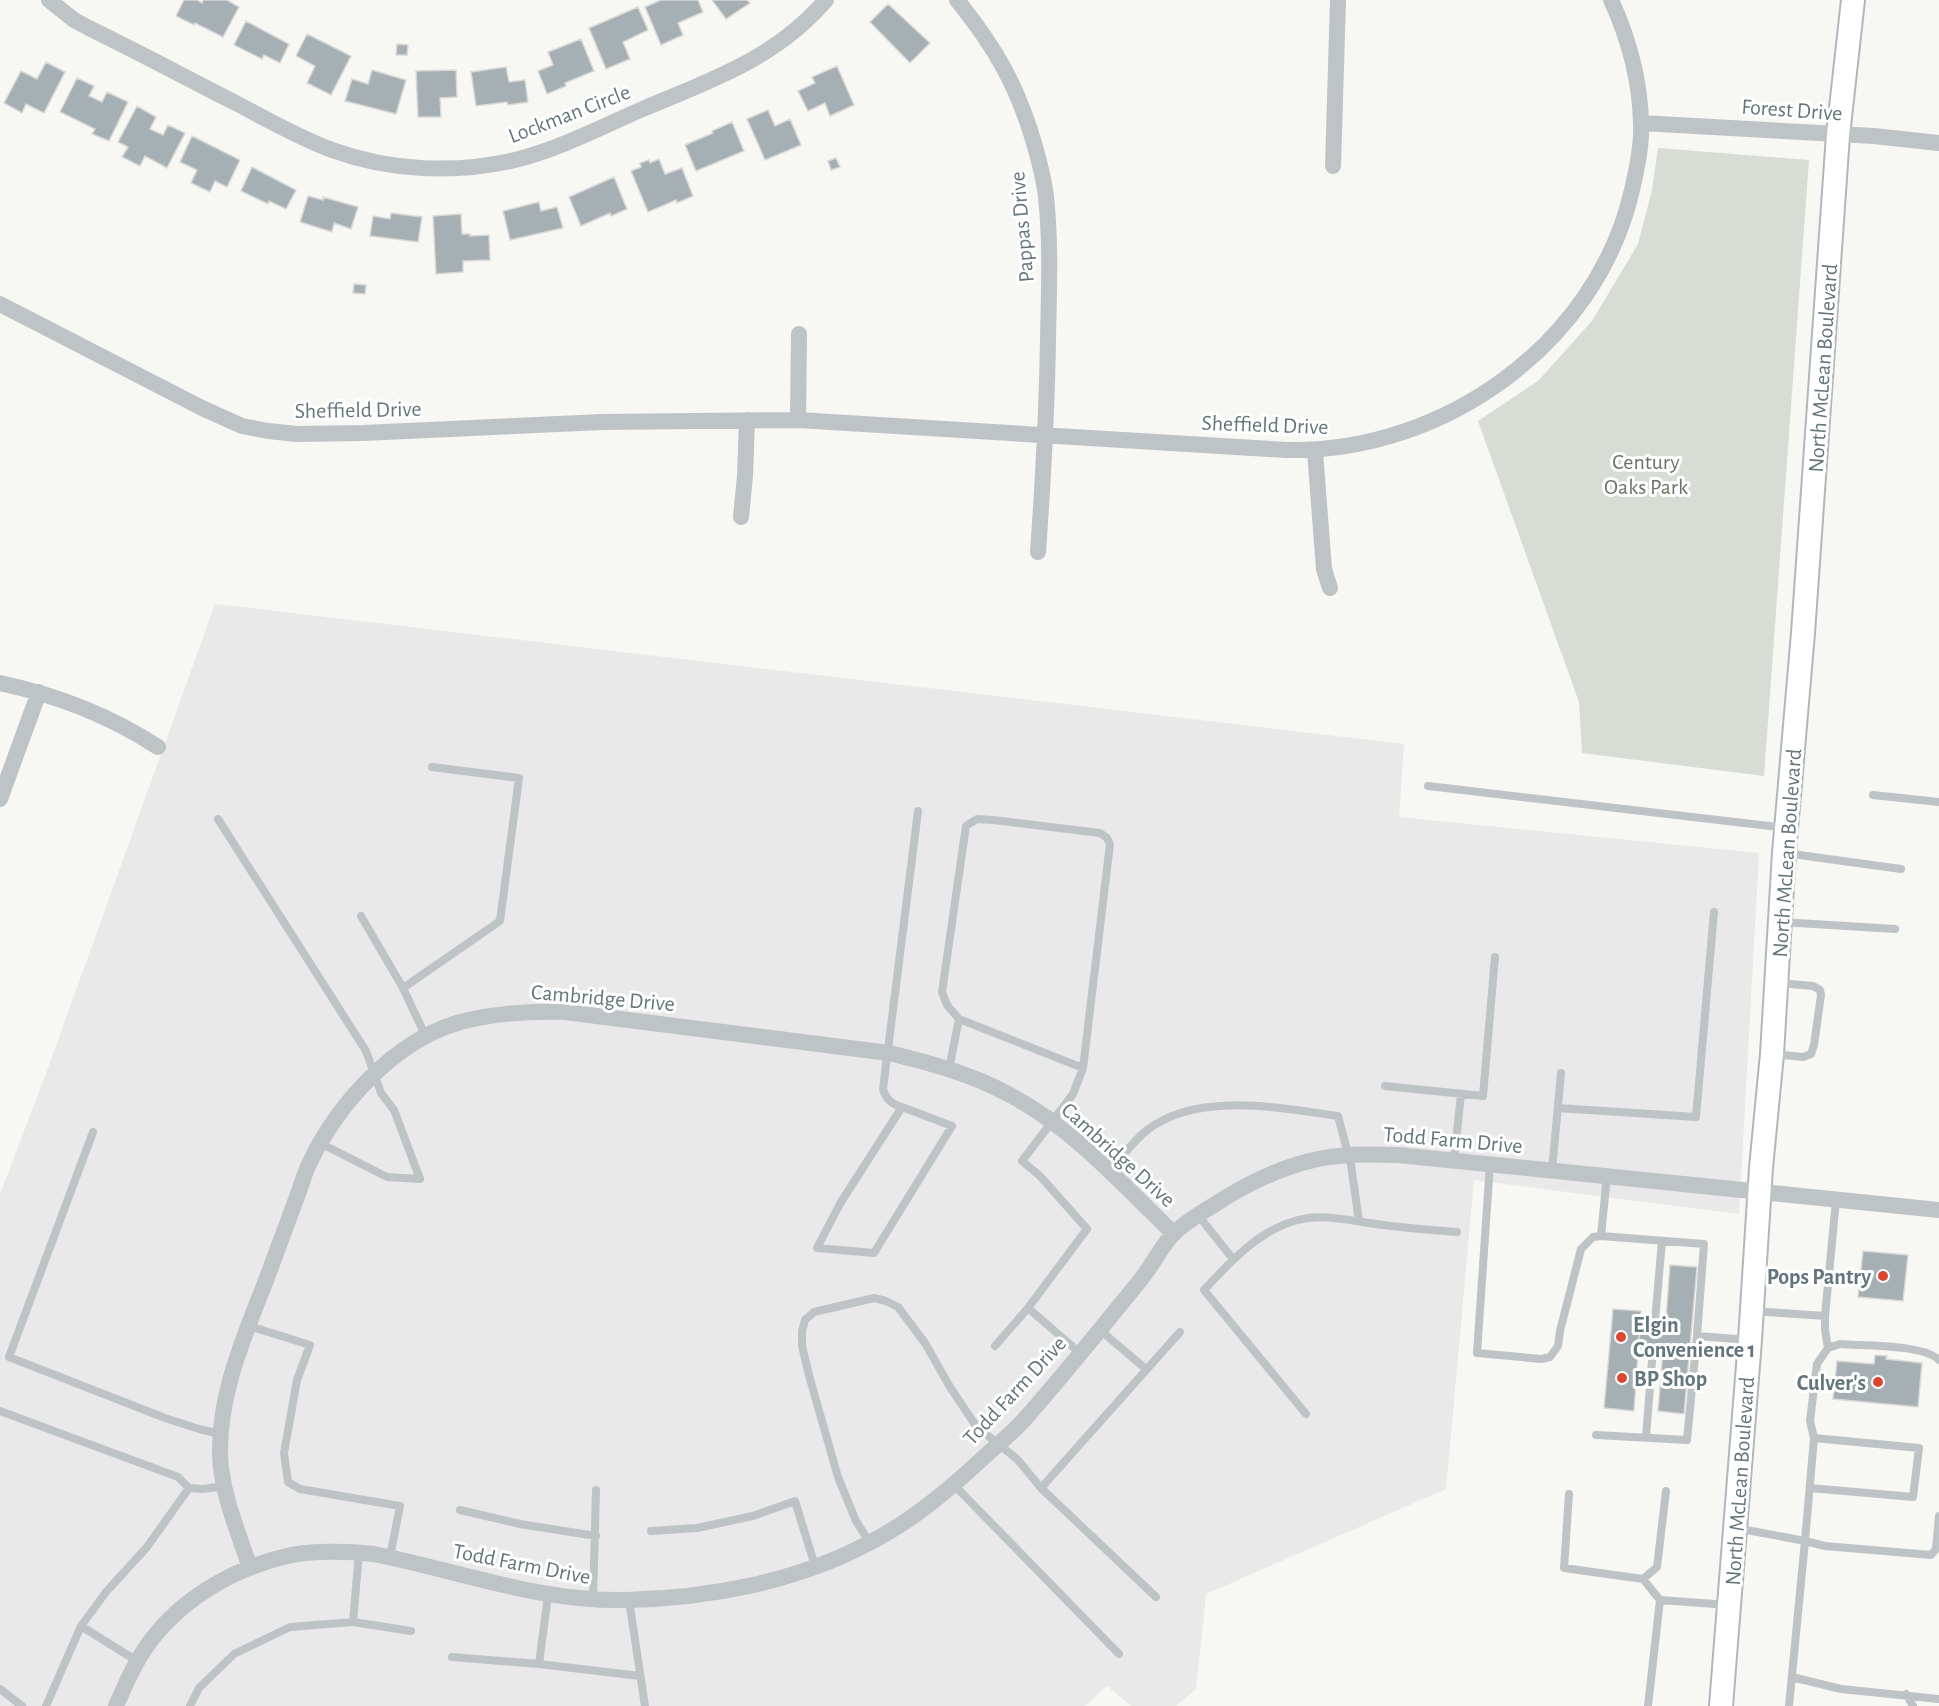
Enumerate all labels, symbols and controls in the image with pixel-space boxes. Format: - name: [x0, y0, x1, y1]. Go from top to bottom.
- street label: Lockman Circle: [505, 81, 633, 147]
- street label: Forest Drive: [1741, 95, 1843, 124]
- street label: Pappas Drive: [1006, 171, 1038, 283]
- street label: North McLean Boulevard: [1805, 263, 1841, 473]
- street label: Sheffield Drive: [294, 398, 422, 422]
- street label: Sheffield Drive: [1201, 412, 1329, 438]
- park label: Century Oaks Park: [1604, 451, 1688, 498]
- street label: North McLean Boulevard: [1769, 748, 1805, 958]
- street label: Cambridge Drive: [530, 981, 676, 1015]
- street label: Cambridge Drive: [1057, 1098, 1179, 1211]
- street label: Todd Farm Drive: [1382, 1123, 1523, 1157]
- place label: Pops Pantry: [1767, 1266, 1871, 1289]
- marker: Pops Pantry: [1876, 1269, 1890, 1283]
- place label: Elgin Convenience 1: [1633, 1314, 1755, 1361]
- marker: Elgin Convenience 1: [1614, 1330, 1628, 1344]
- street label: Todd Farm Drive: [959, 1332, 1070, 1449]
- place label: BP Shop: [1634, 1368, 1707, 1390]
- marker: BP Shop: [1615, 1371, 1629, 1385]
- place label: Culver's: [1797, 1372, 1866, 1394]
- marker: Culver's: [1871, 1375, 1885, 1389]
- street label: North McLean Boulevard: [1722, 1376, 1758, 1586]
- street label: Todd Farm Drive: [451, 1540, 592, 1588]

